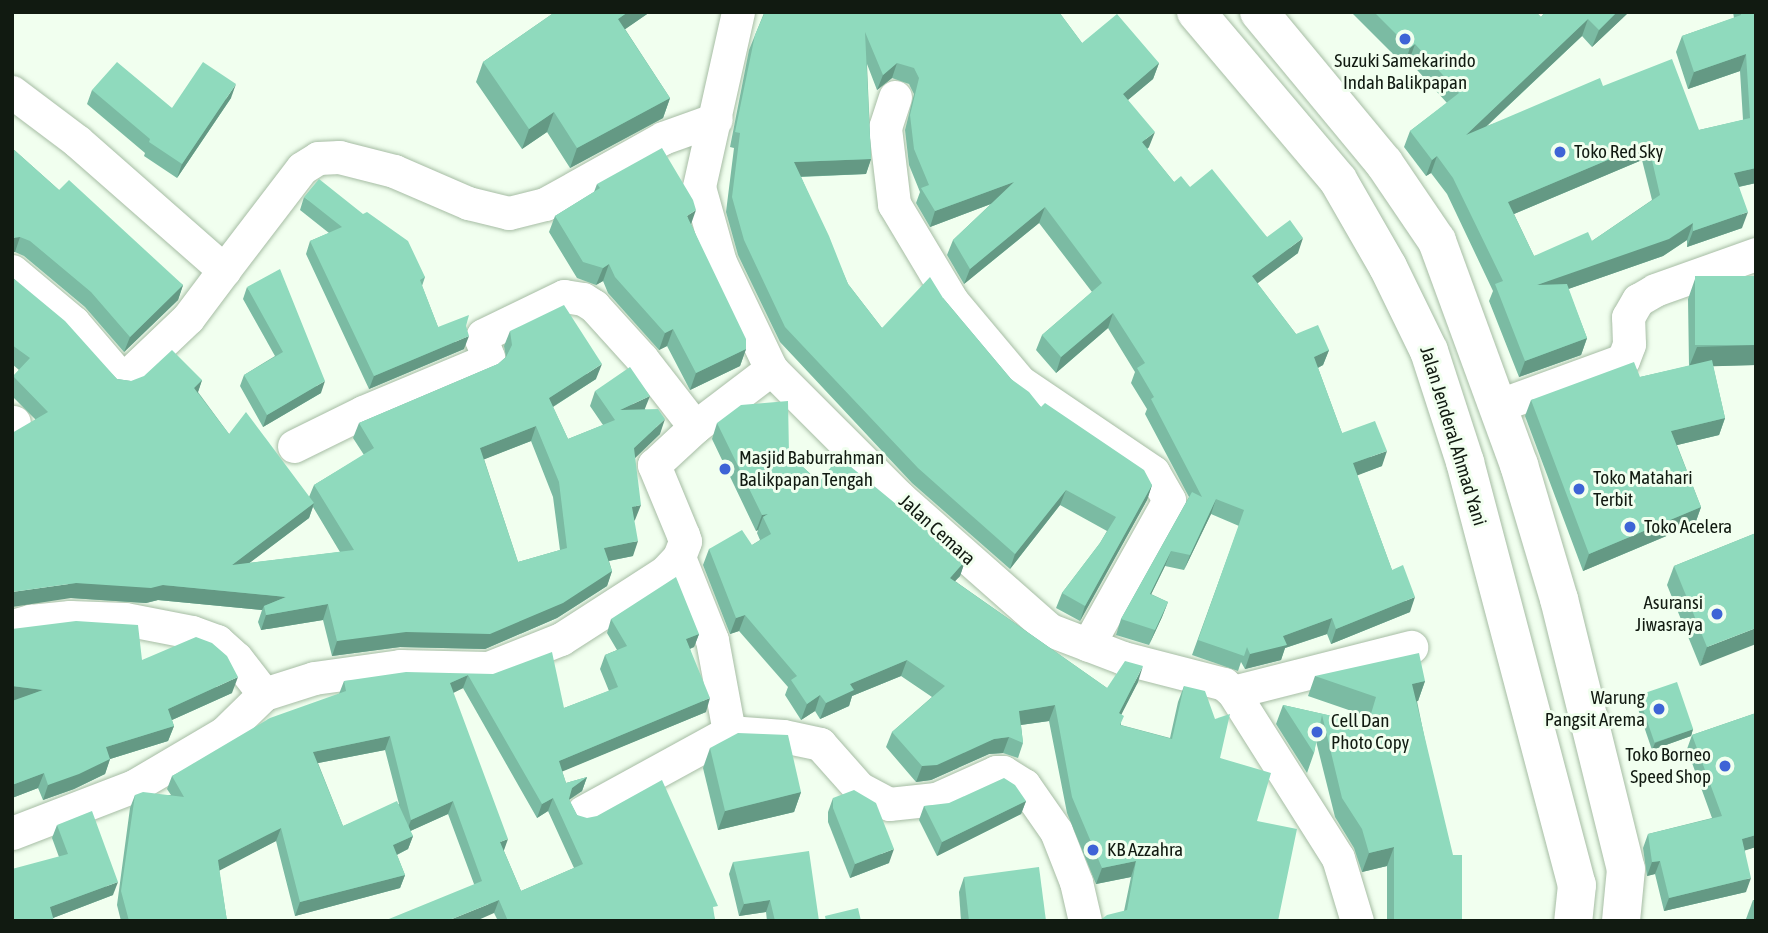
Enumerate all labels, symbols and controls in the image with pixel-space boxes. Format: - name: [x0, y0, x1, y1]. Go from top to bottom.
- marker: Suzuki Samekarindo Indah Balikpapan: [1397, 31, 1413, 47]
- place label: Suzuki Samekarindo Indah Balikpapan: [1334, 50, 1476, 94]
- place label: Toko Red Sky: [1574, 141, 1663, 163]
- marker: Toko Red Sky: [1552, 144, 1568, 160]
- street label: Jalan Jenderal Ahmad Yani: [1415, 344, 1491, 528]
- place label: Masjid Baburrahman Balikpapan Tengah: [739, 447, 884, 491]
- marker: Masjid Baburrahman Balikpapan Tengah: [717, 461, 733, 477]
- place label: Toko Matahari Terbit: [1593, 467, 1693, 511]
- marker: Toko Matahari Terbit: [1571, 481, 1587, 497]
- street label: Jalan Cemara: [894, 490, 980, 570]
- place label: Toko Acelera: [1644, 516, 1732, 538]
- marker: Toko Acelera: [1622, 519, 1638, 535]
- place label: Asuransi Jiwasraya: [1635, 592, 1703, 636]
- marker: Asuransi Jiwasraya: [1709, 606, 1725, 622]
- place label: Warung Pangsit Arema: [1545, 687, 1645, 731]
- marker: Warung Pangsit Arema: [1651, 701, 1667, 717]
- place label: Cell Dan Photo Copy: [1331, 710, 1409, 754]
- marker: Cell Dan Photo Copy: [1309, 724, 1325, 740]
- place label: Toko Borneo Speed Shop: [1625, 744, 1711, 788]
- marker: Toko Borneo Speed Shop: [1717, 758, 1733, 774]
- place label: KB Azzahra: [1107, 839, 1183, 861]
- marker: KB Azzahra: [1085, 842, 1101, 858]

